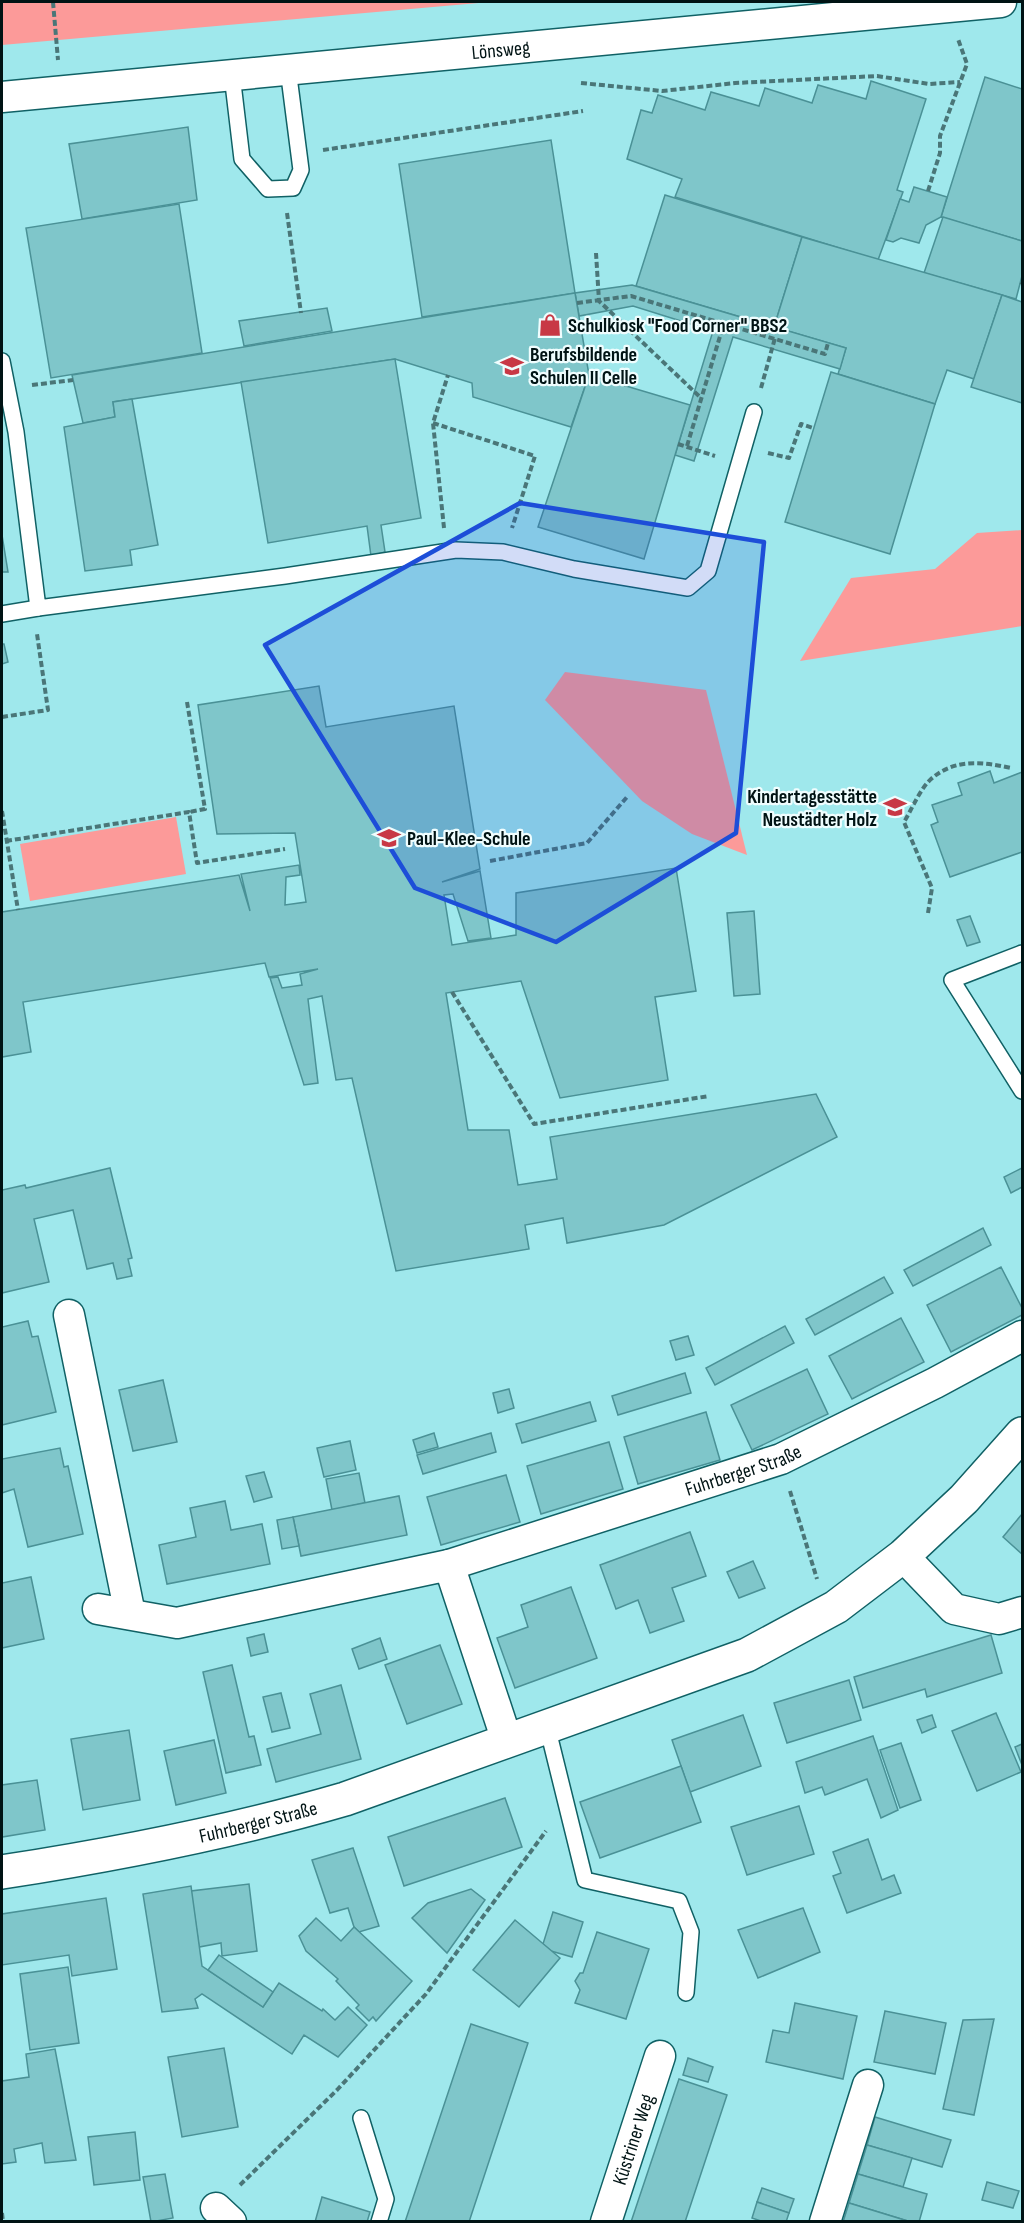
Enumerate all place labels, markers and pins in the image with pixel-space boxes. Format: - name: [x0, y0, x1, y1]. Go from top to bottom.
- shop icon: Schulkiosk "Food Corner" BBS2: [537, 312, 563, 338]
- place label: Schulkiosk "Food Corner" BBS2: [568, 314, 787, 338]
- place label: Berufsbildende Schulen II Celle: [530, 343, 637, 390]
- school or university icon: Berufsbildende Schulen II Celle: [499, 353, 525, 379]
- place label: Kindertagesstätte Neustädter Holz: [747, 785, 877, 832]
- school or university icon: Kindertagesstätte Neustädter Holz: [882, 794, 908, 820]
- school or university icon: Paul-Klee-Schule: [376, 825, 402, 851]
- place label: Paul-Klee-Schule: [407, 827, 531, 851]

